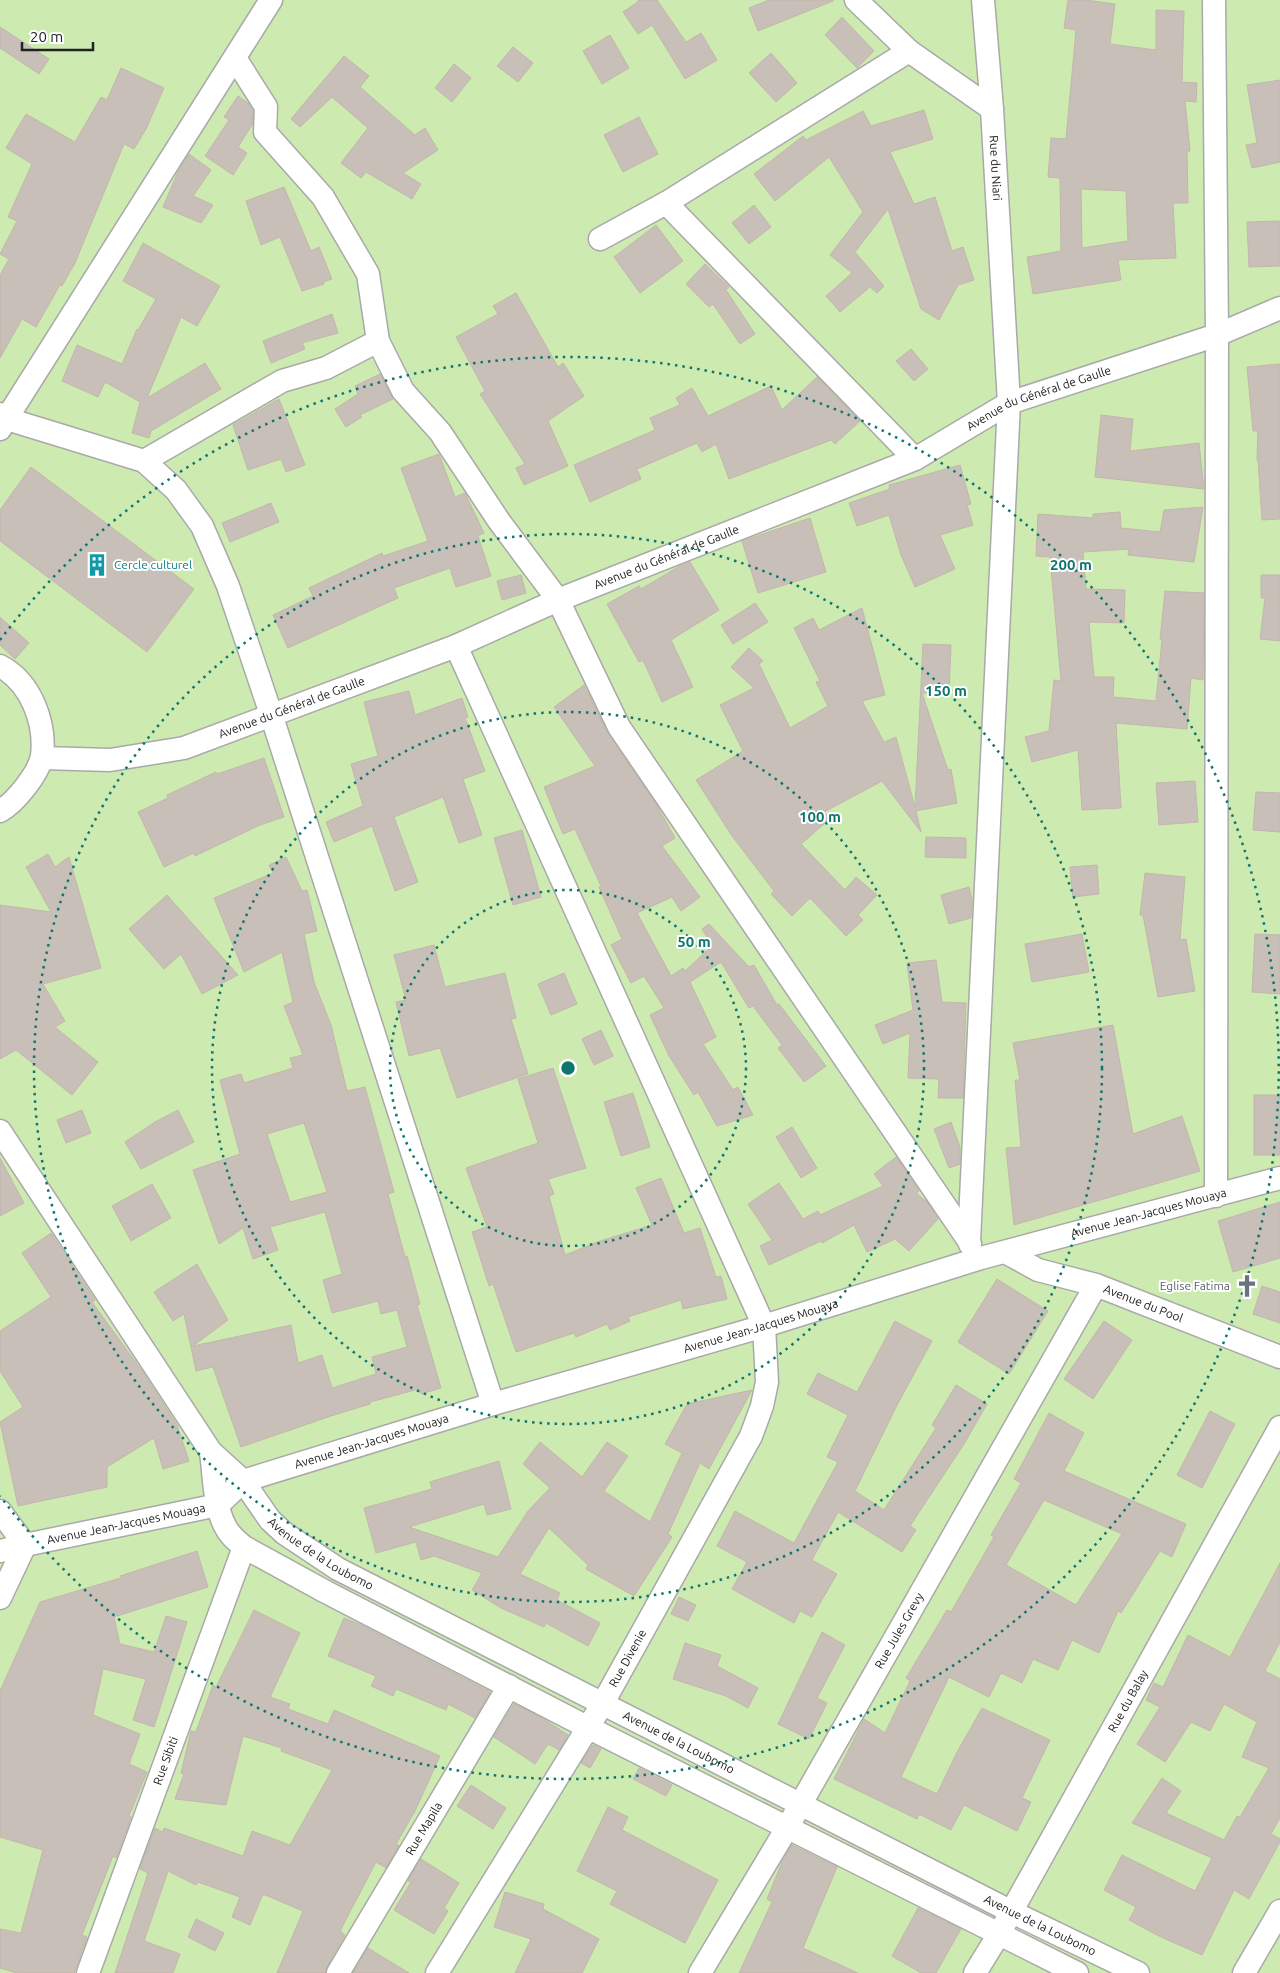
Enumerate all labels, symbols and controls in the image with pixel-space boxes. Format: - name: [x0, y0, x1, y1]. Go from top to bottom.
- scale bar: [22, 20, 94, 52]
- text: 20 m: [30, 28, 63, 45]
- street label: Rue du Niari: [988, 135, 1004, 201]
- street label: Avenue du Général de Gaulle: [964, 363, 1112, 433]
- street label: Avenue du Général de Gaulle: [592, 522, 741, 591]
- building icon: Cercle culturel: [84, 552, 110, 578]
- text: 200 m: [1050, 556, 1092, 573]
- place label: Cercle culturel: [114, 558, 192, 571]
- street label: Avenue du Général de Gaulle: [217, 674, 366, 740]
- text: 150 m: [925, 682, 967, 699]
- text: 100 m: [799, 808, 841, 825]
- text: 50 m: [677, 933, 711, 950]
- centre of rings: [559, 1059, 577, 1077]
- street label: Avenue Jean-Jacques Mouaya: [1069, 1186, 1228, 1240]
- church icon: Eglise Fatima: [1234, 1273, 1260, 1299]
- place label: Eglise Fatima: [1160, 1279, 1230, 1292]
- street label: Avenue du Pool: [1102, 1282, 1185, 1324]
- street label: Avenue Jean-Jacques Mouaya: [682, 1296, 839, 1355]
- street label: Avenue Jean-Jacques Mouaya: [293, 1411, 450, 1471]
- street label: Avenue Jean-Jacques Mouaga: [46, 1501, 207, 1546]
- street label: Avenue de la Loubomo: [266, 1515, 376, 1592]
- street label: Rue Jules Grevy: [872, 1590, 926, 1671]
- street label: Rue Divenie: [606, 1627, 649, 1689]
- street label: Rue du Balay: [1105, 1667, 1150, 1734]
- street label: Avenue de la Loubomo: [621, 1708, 737, 1776]
- street label: Rue Sibiti: [150, 1735, 180, 1787]
- street label: Rue Mapila: [403, 1799, 444, 1857]
- street label: Avenue de la Loubomo: [982, 1892, 1098, 1958]

